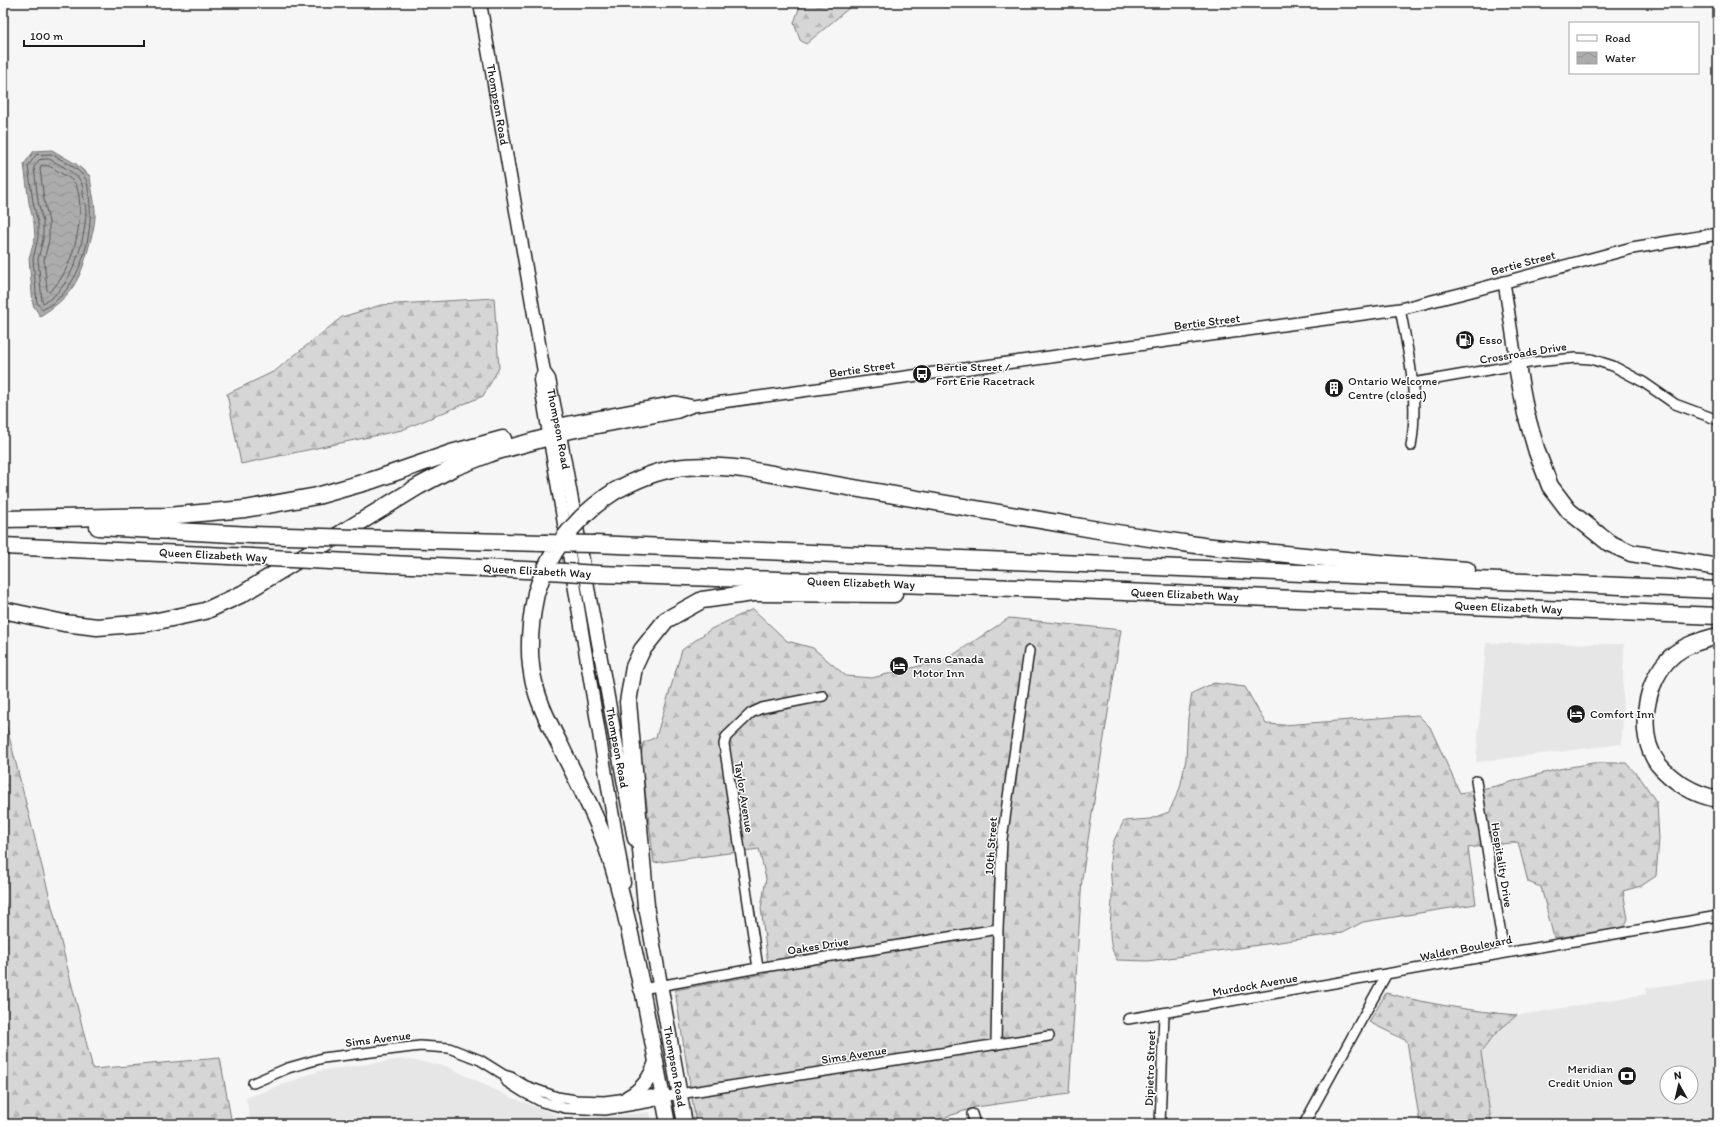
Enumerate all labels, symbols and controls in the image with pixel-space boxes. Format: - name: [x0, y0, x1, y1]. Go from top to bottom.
- scale bar: [24, 22, 144, 48]
- legend: [1569, 22, 1699, 74]
- text: 100 m: [30, 29, 63, 43]
- text: Road: [1605, 31, 1631, 45]
- text: Water: [1605, 51, 1636, 65]
- street label: Thompson Road: [484, 63, 512, 147]
- street label: Bertie Street: [1489, 248, 1557, 278]
- street label: Bertie Street: [1173, 311, 1241, 333]
- fuel station icon: Esso: [1454, 329, 1476, 351]
- place label: Esso: [1479, 333, 1502, 347]
- street label: Crossroads Drive: [1478, 339, 1568, 367]
- street label: Bertie Street: [828, 357, 896, 381]
- place label: Bertie Street / Fort Erie Racetrack: [936, 360, 1035, 388]
- bus stop icon: Bertie Street / Fort Erie Racetrack: [911, 363, 933, 385]
- place label: Ontario Welcome Centre (closed): [1348, 374, 1437, 402]
- building icon: Ontario Welcome Centre (closed): [1323, 377, 1345, 399]
- street label: Thompson Road: [544, 387, 573, 471]
- street label: Queen Elizabeth Way: [159, 545, 268, 565]
- street label: Queen Elizabeth Way: [483, 561, 592, 581]
- street label: Queen Elizabeth Way: [807, 574, 916, 592]
- street label: Queen Elizabeth Way: [1130, 585, 1239, 604]
- street label: Queen Elizabeth Way: [1454, 598, 1563, 617]
- place label: Trans Canada Motor Inn: [913, 652, 984, 680]
- hotel icon: Trans Canada Motor Inn: [888, 655, 910, 677]
- hotel icon: Comfort Inn: [1565, 703, 1587, 725]
- street label: Thompson Road: [603, 706, 632, 790]
- place label: Comfort Inn: [1590, 707, 1654, 721]
- street label: Taylor Avenue: [731, 760, 757, 834]
- street label: 10th Street: [982, 816, 1000, 876]
- street label: Hospitality Drive: [1488, 821, 1516, 909]
- street label: Walden Boulevard: [1419, 932, 1514, 964]
- street label: Oakes Drive: [786, 934, 850, 958]
- street label: Murdock Avenue: [1211, 971, 1299, 999]
- street label: Thompson Road: [661, 1025, 689, 1109]
- street label: Sims Avenue: [344, 1028, 412, 1050]
- street label: Dipietro Street: [1142, 1029, 1158, 1106]
- street label: Sims Avenue: [820, 1043, 888, 1067]
- place label: Meridian Credit Union: [1548, 1062, 1614, 1090]
- bank icon: Meridian Credit Union: [1616, 1065, 1638, 1087]
- north arrow: [1659, 1065, 1699, 1105]
- text: N: [1673, 1069, 1682, 1083]

